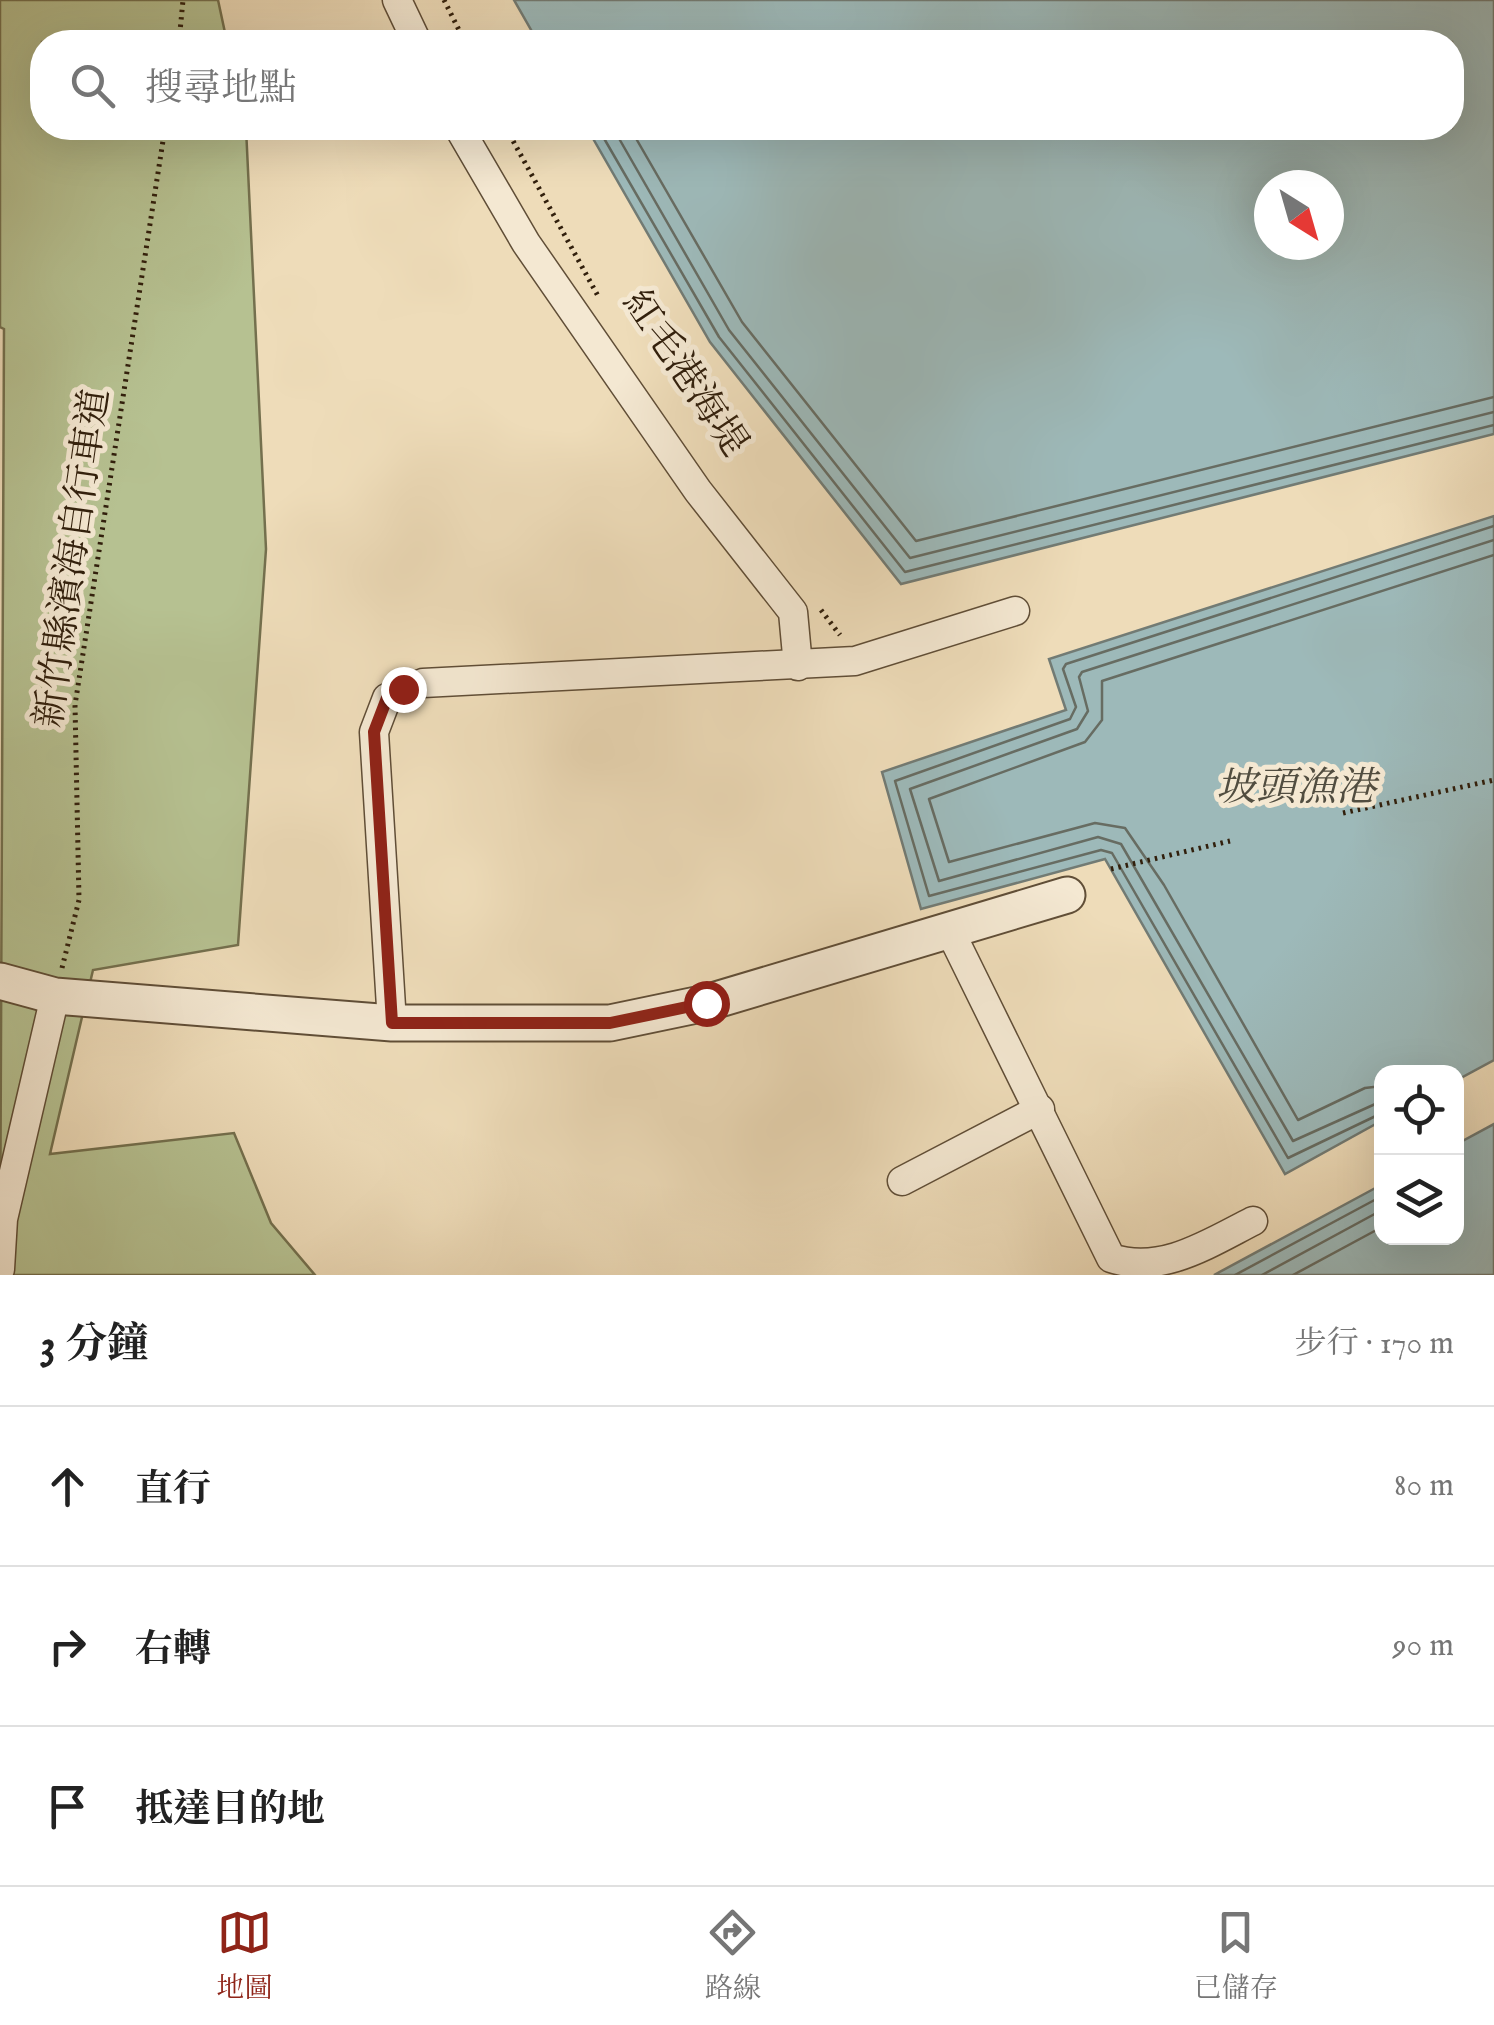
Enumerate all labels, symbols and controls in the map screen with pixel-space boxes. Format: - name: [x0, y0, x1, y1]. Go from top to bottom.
- search box: [30, 30, 1464, 140]
- icon: search: [65, 58, 120, 113]
- text: 搜尋地點: [145, 66, 297, 114]
- north arrow: [1254, 170, 1344, 260]
- street label: 紅毛港海堤: [611, 282, 757, 466]
- street label: 新竹縣濱海自行車道: [26, 385, 122, 731]
- route end: [381, 667, 427, 713]
- water label: 坡頭漁港: [1216, 764, 1381, 815]
- route start: [684, 981, 730, 1027]
- map controls: [1374, 1065, 1464, 1245]
- button: locate: [1374, 1065, 1464, 1155]
- button: layers: [1374, 1155, 1464, 1245]
- text: 3 分鐘: [40, 1319, 149, 1372]
- text: 步行 · 170 m: [1295, 1324, 1454, 1365]
- icon: ahead: [40, 1459, 95, 1514]
- text: 80 m: [1394, 1466, 1454, 1507]
- text: 直行: [135, 1467, 211, 1515]
- icon: right: [40, 1619, 95, 1674]
- text: 90 m: [1393, 1626, 1454, 1667]
- text: 右轉: [135, 1627, 211, 1675]
- icon: arrive: [40, 1779, 95, 1834]
- text: 抵達目的地: [135, 1787, 325, 1835]
- tab: 地圖: [216, 1905, 272, 2007]
- tab: 路線: [705, 1905, 761, 2007]
- tab: 已儲存: [1194, 1905, 1278, 2007]

